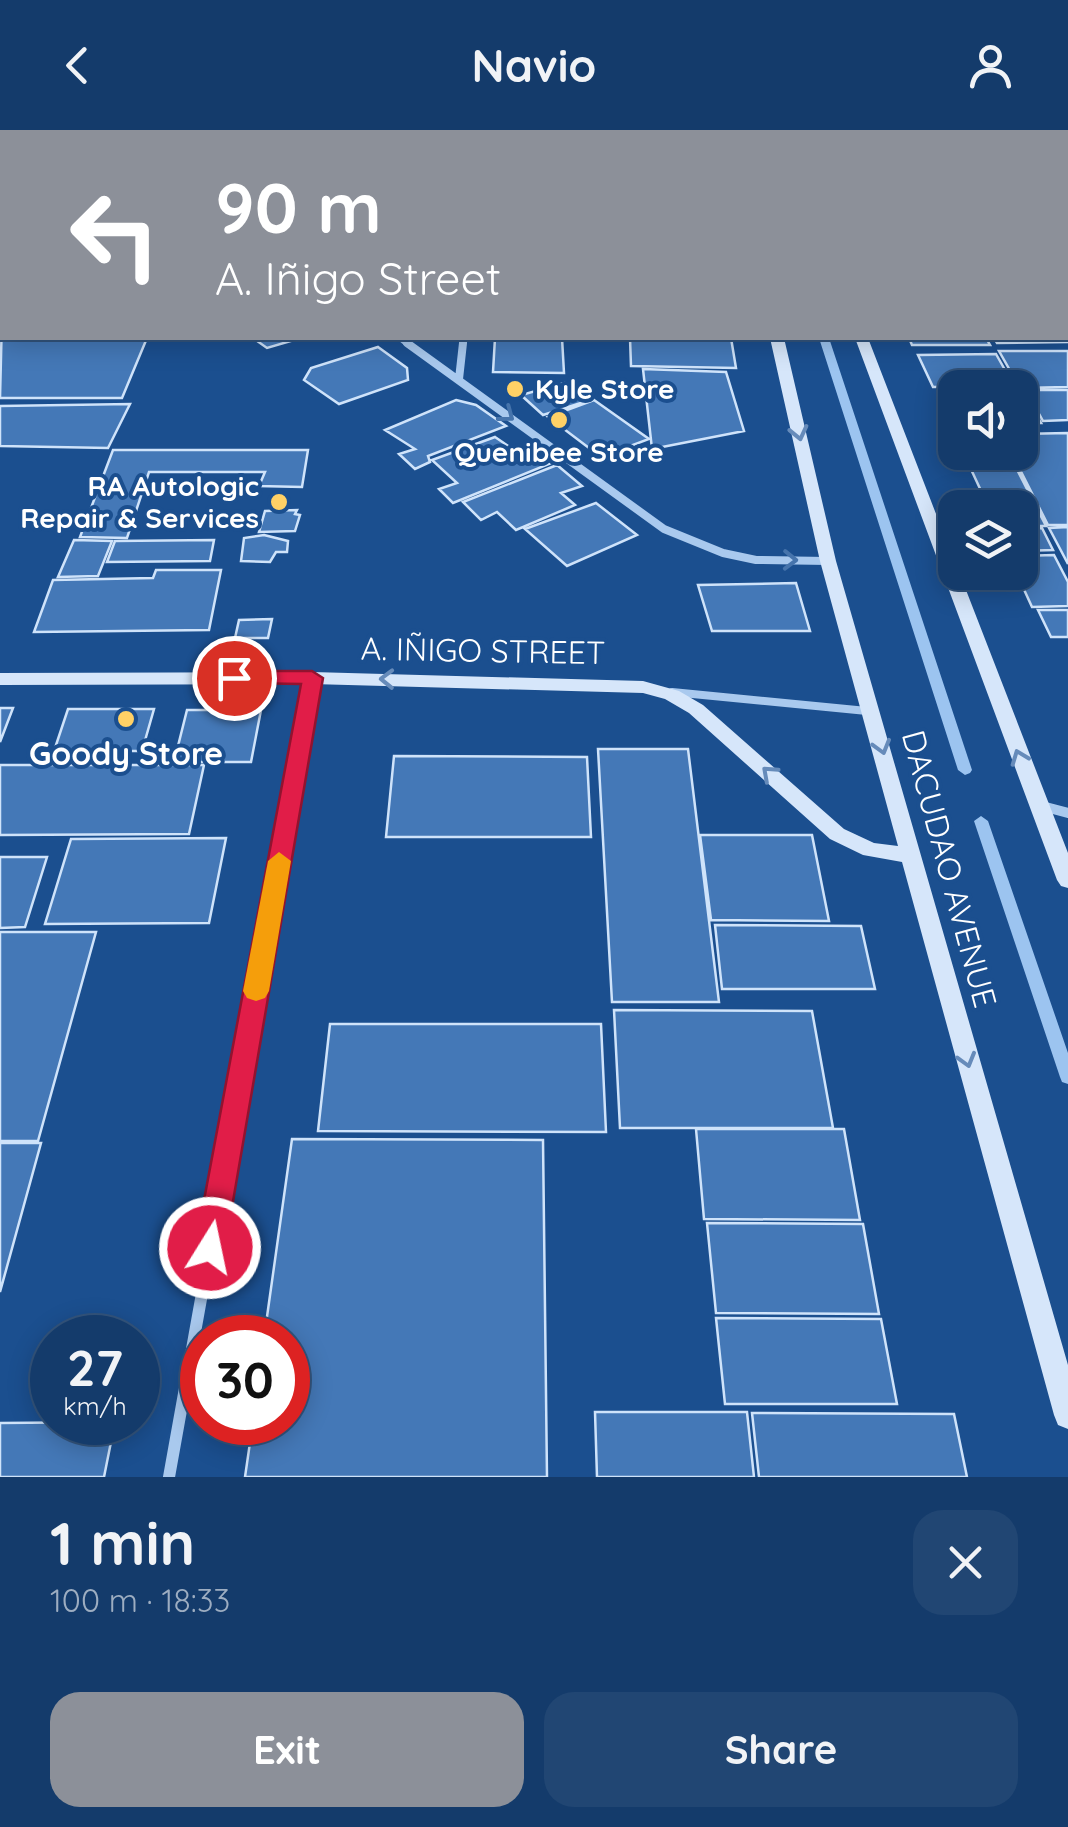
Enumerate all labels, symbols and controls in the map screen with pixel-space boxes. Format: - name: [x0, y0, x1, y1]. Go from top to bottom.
- text: Navio: [472, 37, 596, 93]
- icon: back: [50, 38, 105, 93]
- icon: person: [963, 38, 1018, 93]
- text: 90 m: [215, 163, 382, 251]
- icon: left: [50, 170, 180, 300]
- text: A. Iñigo Street: [215, 250, 501, 306]
- map controls: [938, 370, 1038, 590]
- button: sound: [938, 370, 1038, 470]
- place label: Kyle Store: [535, 371, 674, 406]
- marker: Kyle Store: [504, 378, 526, 400]
- one-way arrow: [496, 404, 514, 421]
- marker: Quenibee Store: [548, 409, 570, 431]
- one-way arrow: [787, 424, 808, 441]
- place label: Quenibee Store: [454, 434, 664, 469]
- place label: RA Autologic Repair & Services: [20, 468, 259, 535]
- button: layers: [938, 490, 1038, 590]
- marker: RA Autologic Repair & Services: [268, 491, 290, 513]
- one-way arrow: [782, 550, 798, 571]
- street label: A. IÑIGO STREET: [360, 628, 606, 672]
- pin: [192, 636, 277, 721]
- icon: arrive: [207, 651, 262, 706]
- one-way arrow: [378, 668, 394, 690]
- marker: Goody Store: [115, 708, 137, 730]
- street label: DACUDAO AVENUE: [894, 726, 1006, 1012]
- place label: Goody Store: [29, 733, 223, 773]
- one-way arrow: [870, 737, 891, 754]
- one-way arrow: [1010, 749, 1031, 766]
- one-way arrow: [762, 767, 781, 785]
- one-way arrow: [955, 1051, 976, 1068]
- position arrow: [158, 1196, 262, 1300]
- speed limit sign: 30: [180, 1315, 310, 1445]
- text: 27: [67, 1336, 123, 1399]
- text: km/h: [63, 1390, 127, 1421]
- text: 1 min: [50, 1505, 195, 1580]
- button: close: [913, 1510, 1018, 1615]
- text: 100 m · 18:33: [50, 1580, 230, 1620]
- button: Exit: [50, 1692, 524, 1807]
- button: Share: [544, 1692, 1018, 1807]

